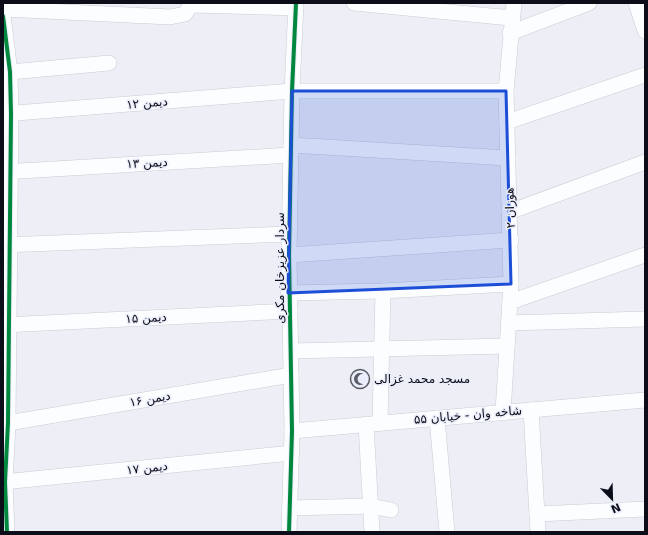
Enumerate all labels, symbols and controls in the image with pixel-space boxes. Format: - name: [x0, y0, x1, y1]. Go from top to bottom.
- street label: دیمن ۱۲: [126, 94, 168, 113]
- street label: دیمن ۱۳: [126, 155, 168, 172]
- street label: هوزان ۲: [502, 187, 519, 229]
- street label: سردار عزیزخان مکری: [273, 212, 288, 324]
- street label: دیمن ۱۵: [125, 310, 167, 327]
- mosque icon: مسجد محمد غزالی: [349, 368, 371, 390]
- place label: مسجد محمد غزالی: [374, 372, 470, 387]
- street label: دیمن ۱۶: [128, 389, 172, 410]
- street label: شاخه وان - خیابان ۵۵: [413, 403, 523, 428]
- street label: دیمن ۱۷: [126, 459, 168, 478]
- north arrow: [592, 479, 632, 519]
- text: N: [609, 500, 622, 516]

